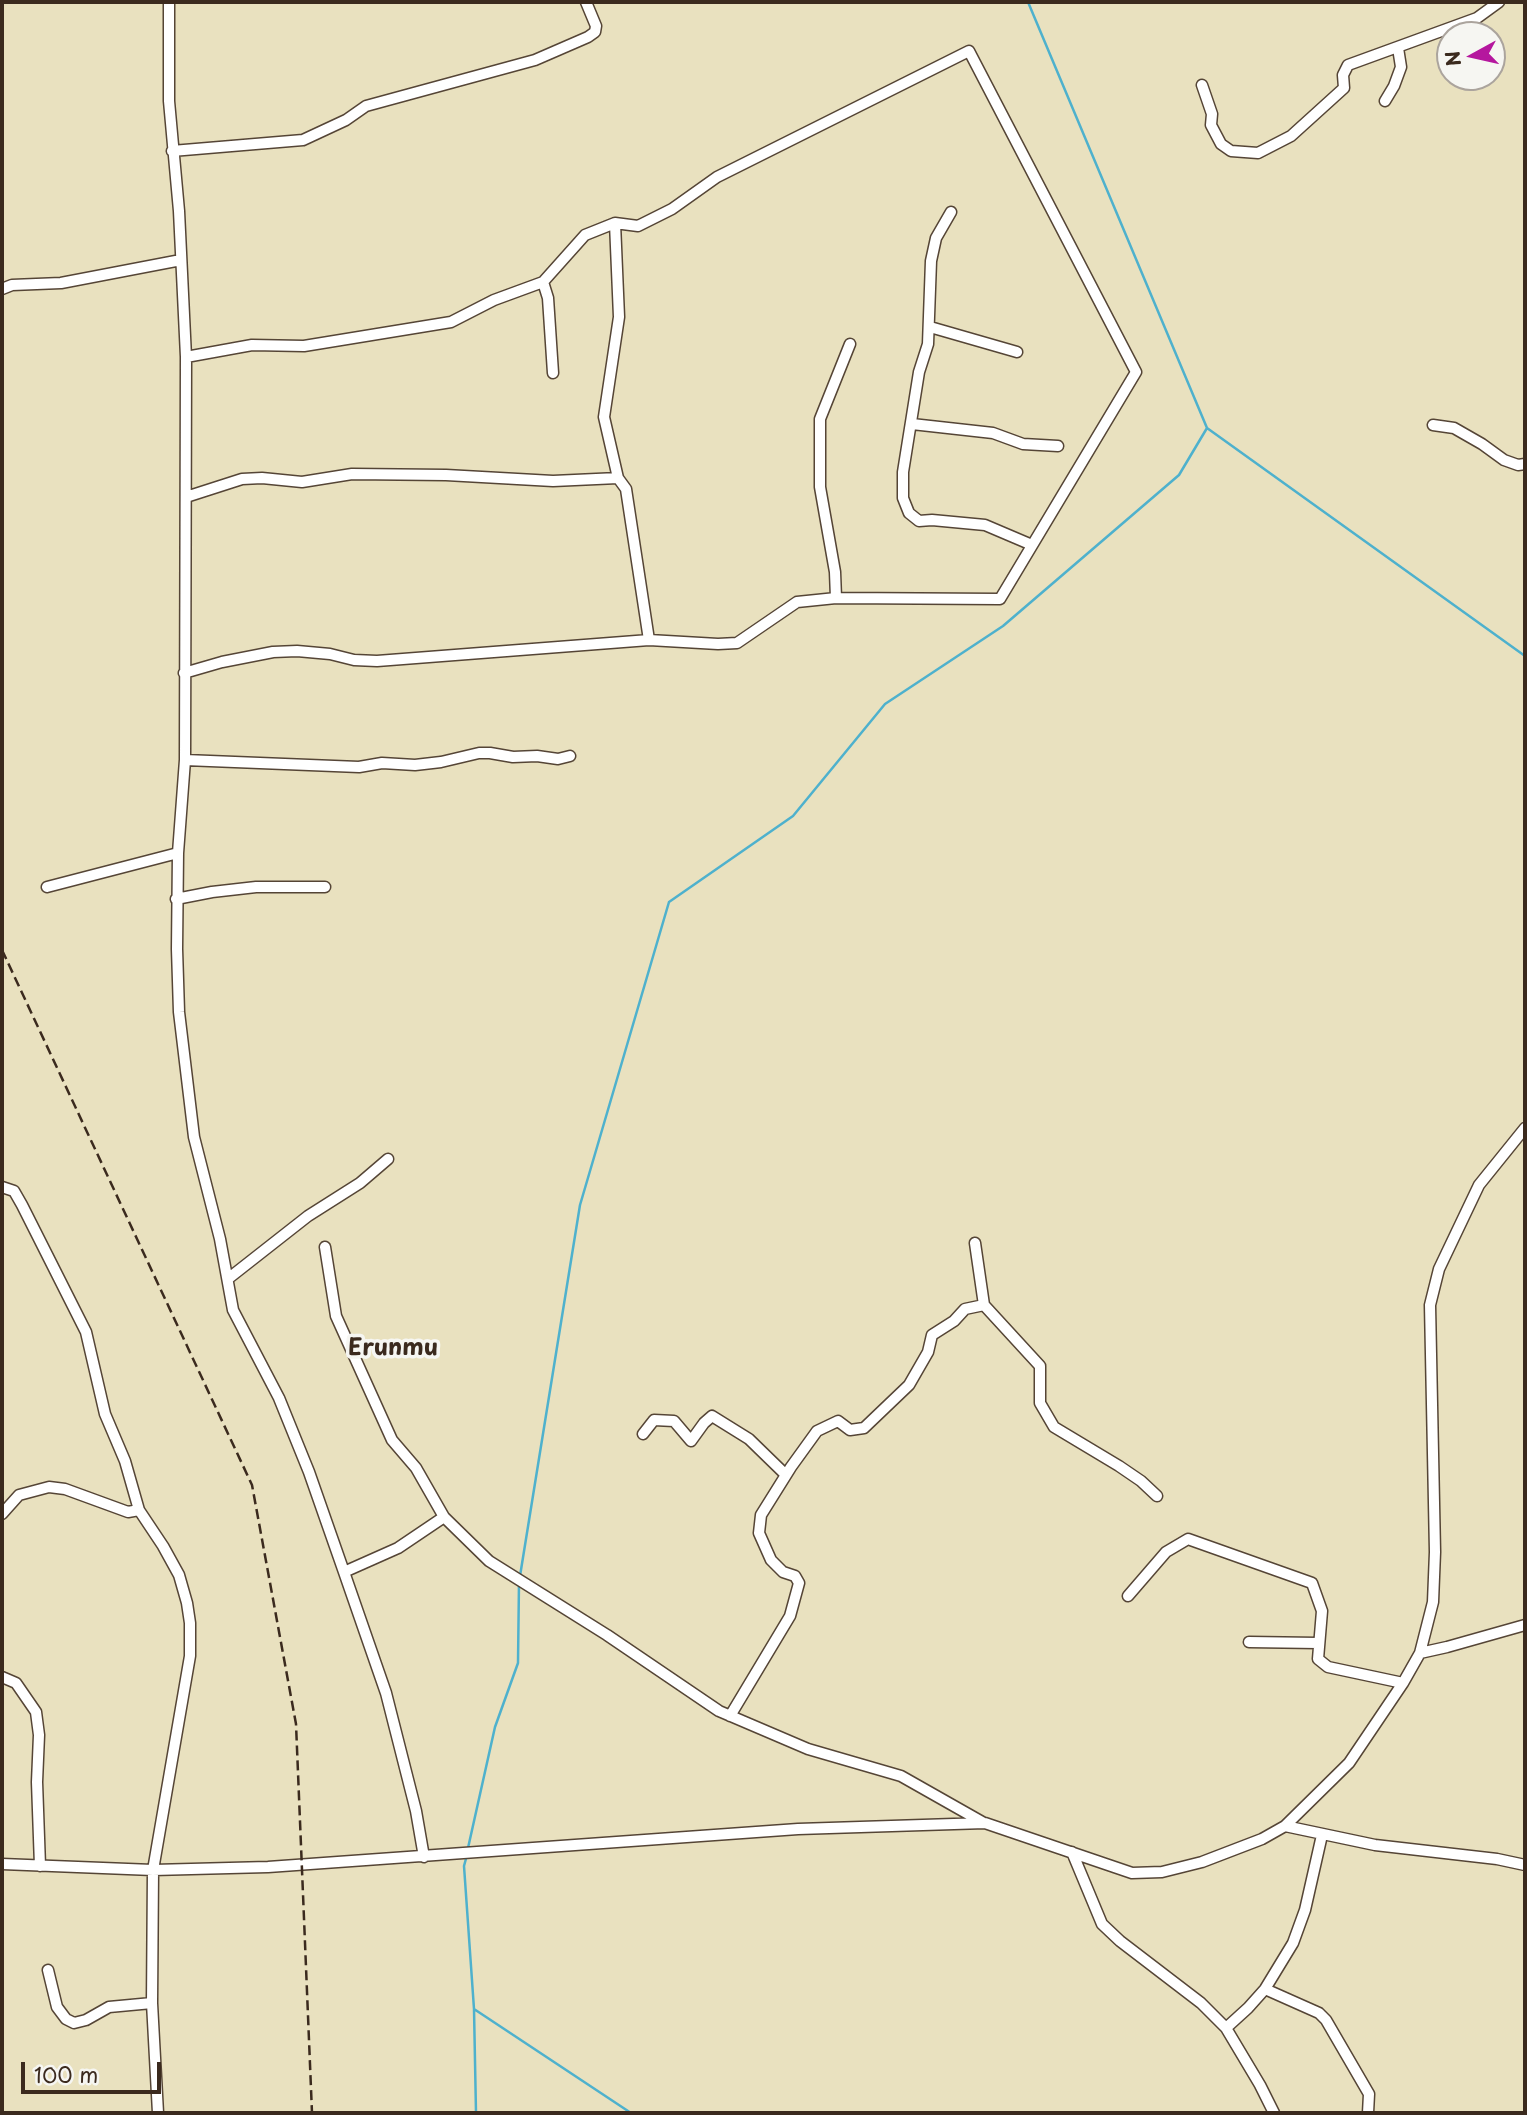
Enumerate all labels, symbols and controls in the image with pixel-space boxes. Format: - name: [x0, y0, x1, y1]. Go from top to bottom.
- north arrow: [1436, 21, 1506, 91]
- text: N: [1437, 49, 1467, 68]
- district label: Erunmu: [348, 1335, 438, 1363]
- scale bar: [24, 2048, 164, 2092]
- text: 100 m: [34, 2058, 98, 2090]

